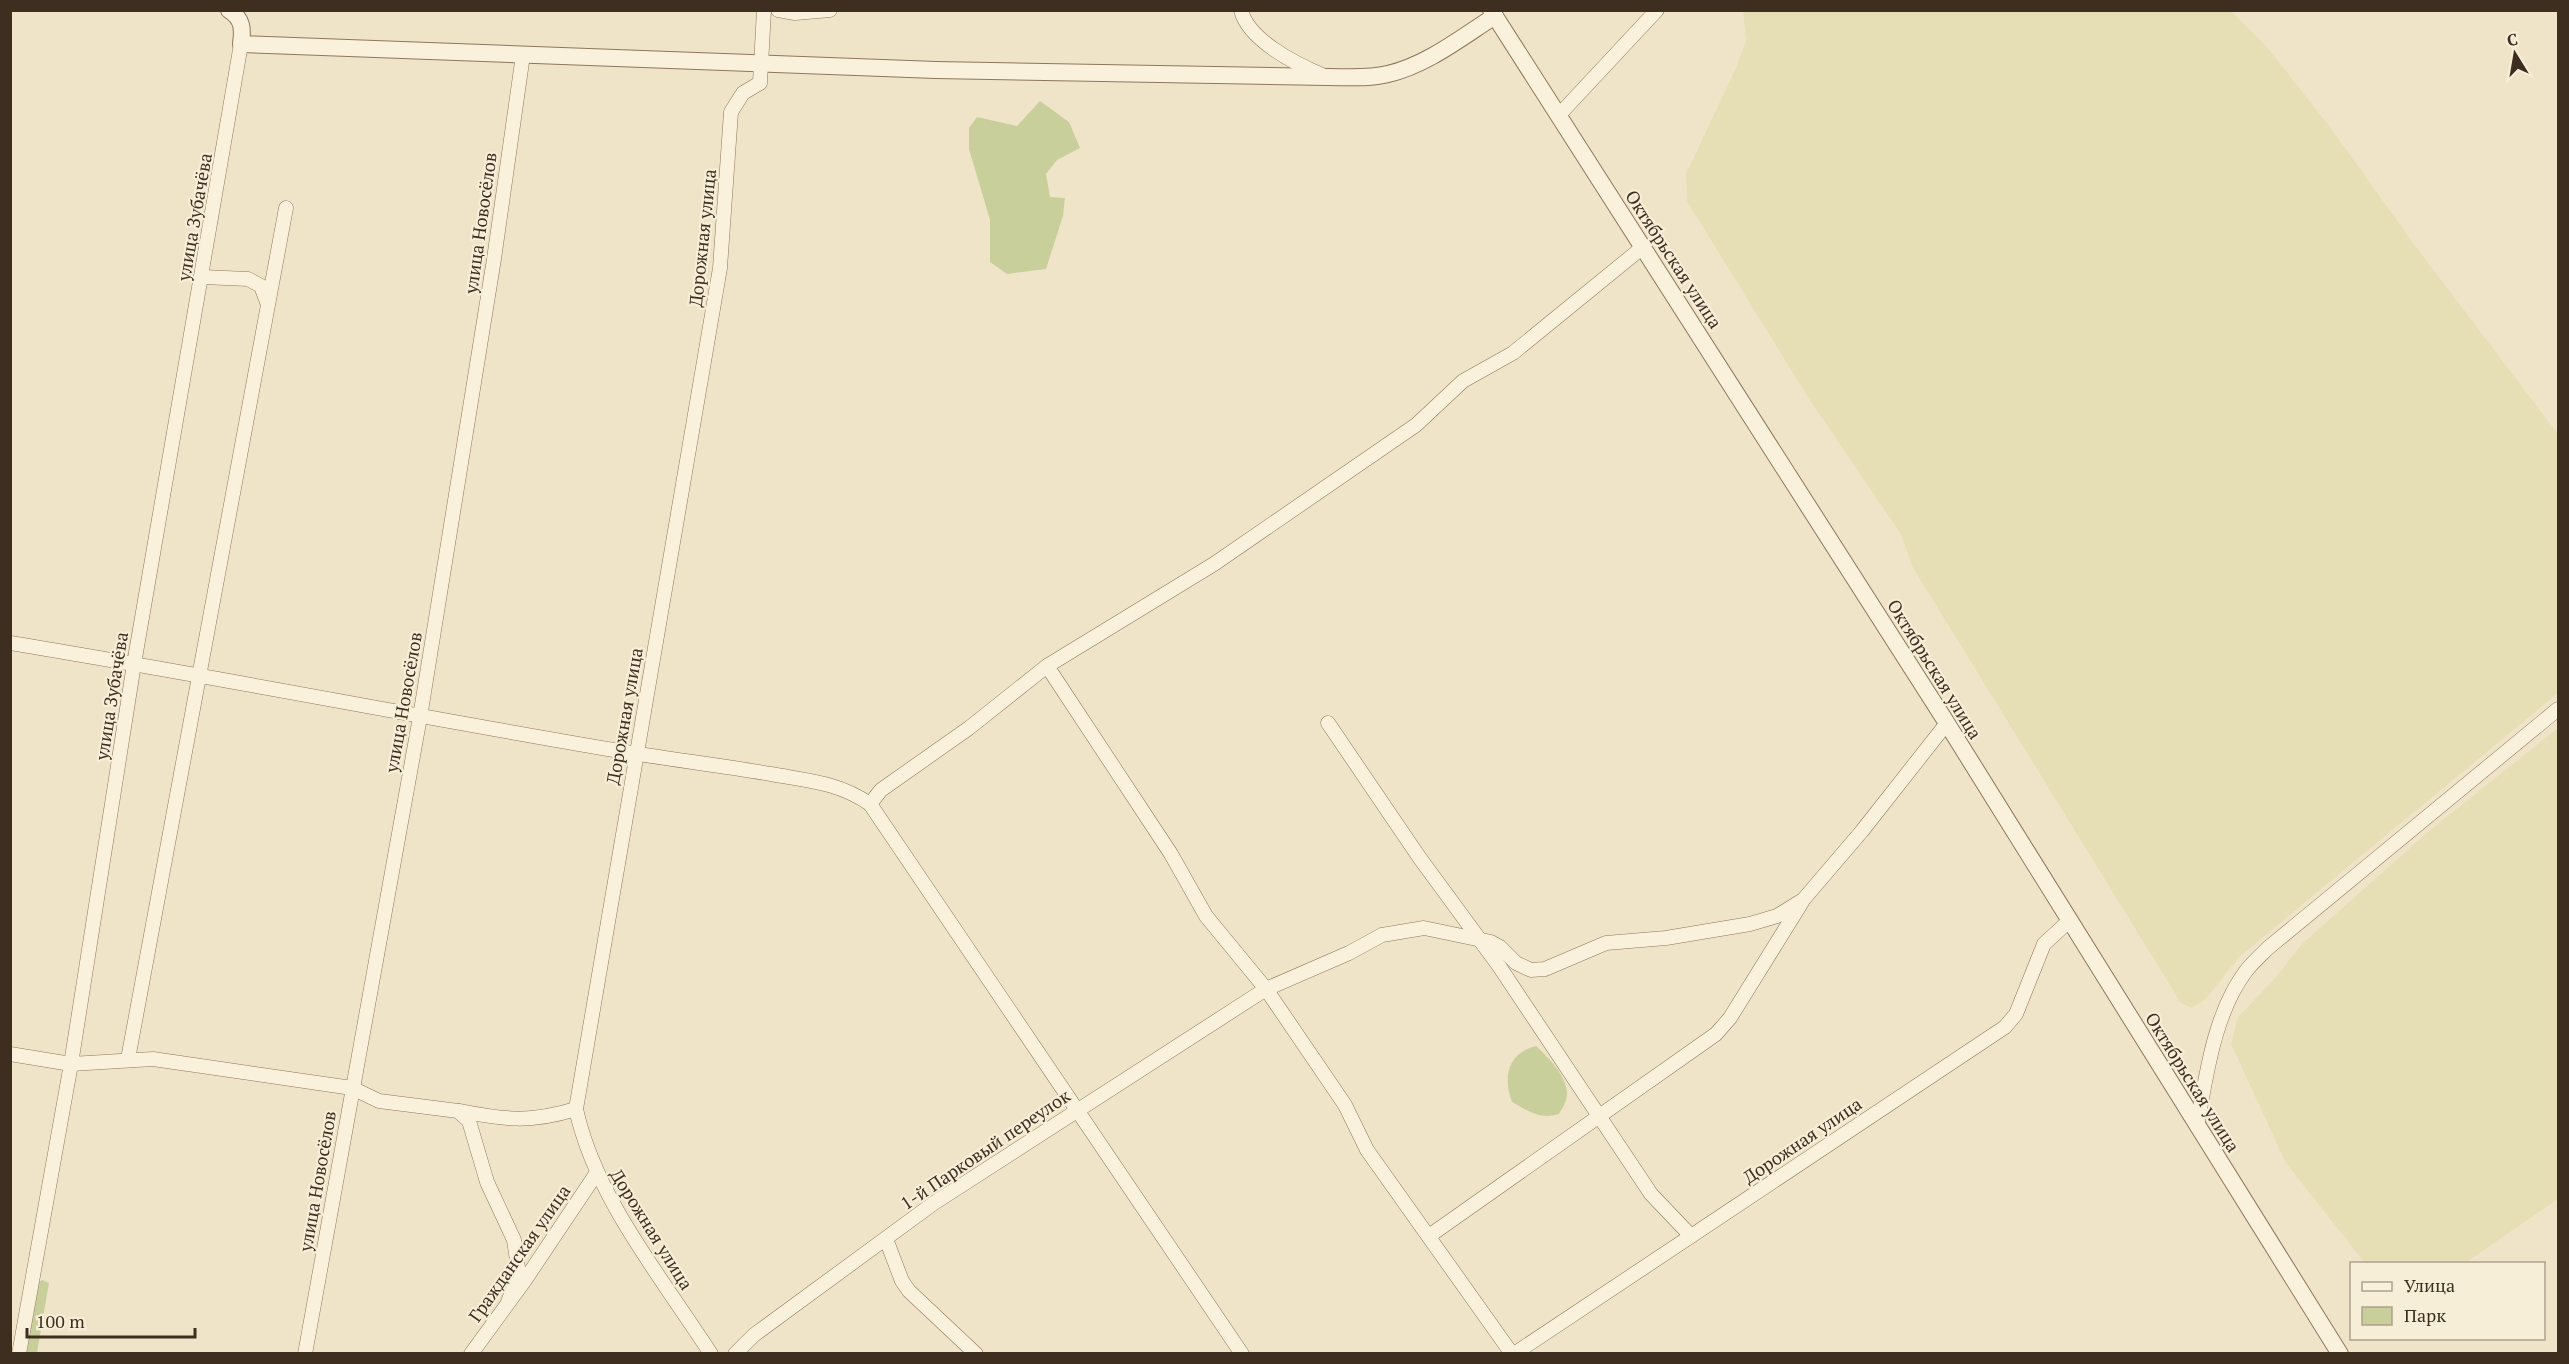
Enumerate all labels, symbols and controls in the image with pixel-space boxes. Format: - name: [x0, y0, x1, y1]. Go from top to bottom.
- north arrow: [2485, 24, 2545, 84]
- text: С: [2505, 27, 2519, 51]
- street label: улица Зубачёва: [171, 151, 217, 284]
- street label: улица Новосёлов: [458, 151, 502, 296]
- street label: Дорожная улица: [683, 168, 721, 308]
- street label: Октябрьская улица: [1620, 185, 1728, 333]
- street label: Октябрьская улица: [1882, 595, 1988, 743]
- street label: улица Зубачёва: [89, 630, 133, 763]
- street label: улица Новосёлов: [379, 630, 427, 775]
- street label: Дорожная улица: [600, 646, 648, 786]
- street label: Октябрьская улица: [2140, 1008, 2246, 1156]
- street label: 1-й Парковый переулок: [895, 1083, 1075, 1215]
- street label: Дорожная улица: [1738, 1091, 1866, 1189]
- street label: улица Новосёлов: [293, 1109, 341, 1254]
- street label: Дорожная улица: [605, 1164, 699, 1294]
- street label: Гражданская улица: [463, 1180, 575, 1326]
- legend: [2350, 1262, 2545, 1340]
- text: Улица: [2404, 1273, 2455, 1297]
- scale bar: [27, 1301, 195, 1339]
- text: Парк: [2404, 1303, 2446, 1327]
- text: 100 m: [36, 1309, 85, 1333]

